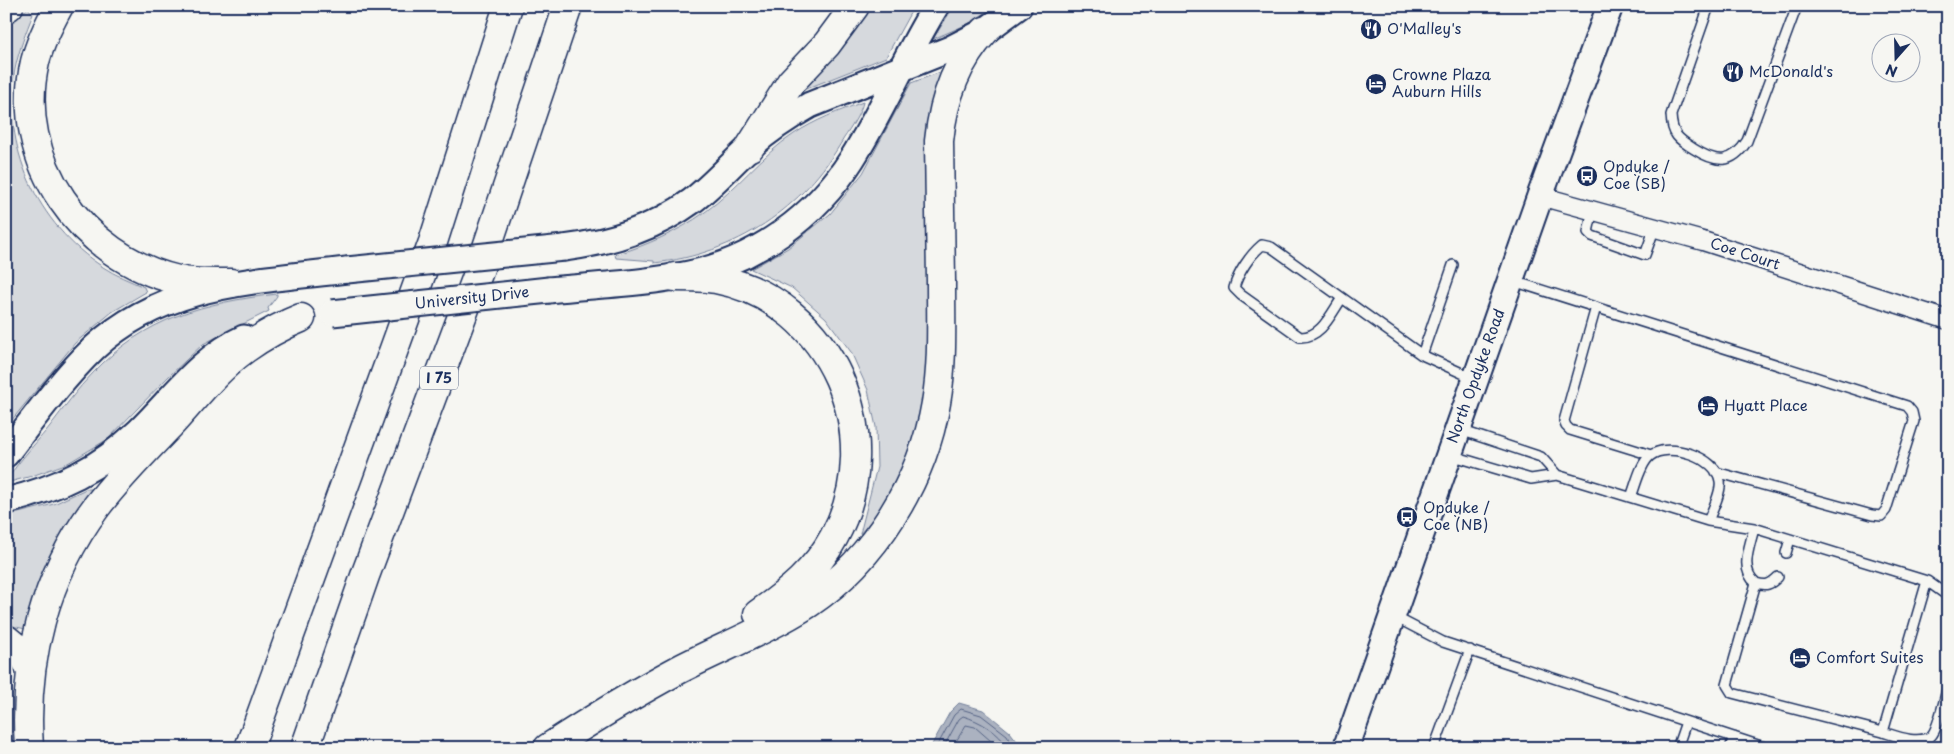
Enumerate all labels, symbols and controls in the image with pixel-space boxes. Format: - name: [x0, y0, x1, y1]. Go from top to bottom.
- place label: O'Malley's: [1387, 16, 1461, 39]
- restaurant icon: O'Malley's: [1359, 17, 1383, 41]
- north arrow: [1872, 32, 1922, 82]
- place label: McDonald's: [1749, 59, 1833, 82]
- text: N: [1883, 59, 1900, 82]
- restaurant icon: McDonald's: [1721, 60, 1745, 84]
- place label: Crowne Plaza Auburn Hills: [1392, 62, 1492, 102]
- hotel icon: Crowne Plaza Auburn Hills: [1364, 72, 1388, 96]
- place label: Opdyke / Coe (SB): [1603, 154, 1670, 194]
- bus stop icon: Opdyke / Coe (SB): [1575, 164, 1599, 188]
- street label: Coe Court: [1707, 230, 1783, 275]
- street label: University Drive: [413, 279, 530, 314]
- street label: North Opdyke Road: [1440, 305, 1510, 446]
- road number: I 75: [420, 366, 458, 389]
- place label: Hyatt Place: [1724, 393, 1808, 416]
- hotel icon: Hyatt Place: [1696, 394, 1720, 418]
- place label: Opdyke / Coe (NB): [1423, 495, 1490, 535]
- bus stop icon: Opdyke / Coe (NB): [1395, 505, 1419, 529]
- place label: Comfort Suites: [1816, 645, 1923, 668]
- hotel icon: Comfort Suites: [1788, 646, 1812, 670]

